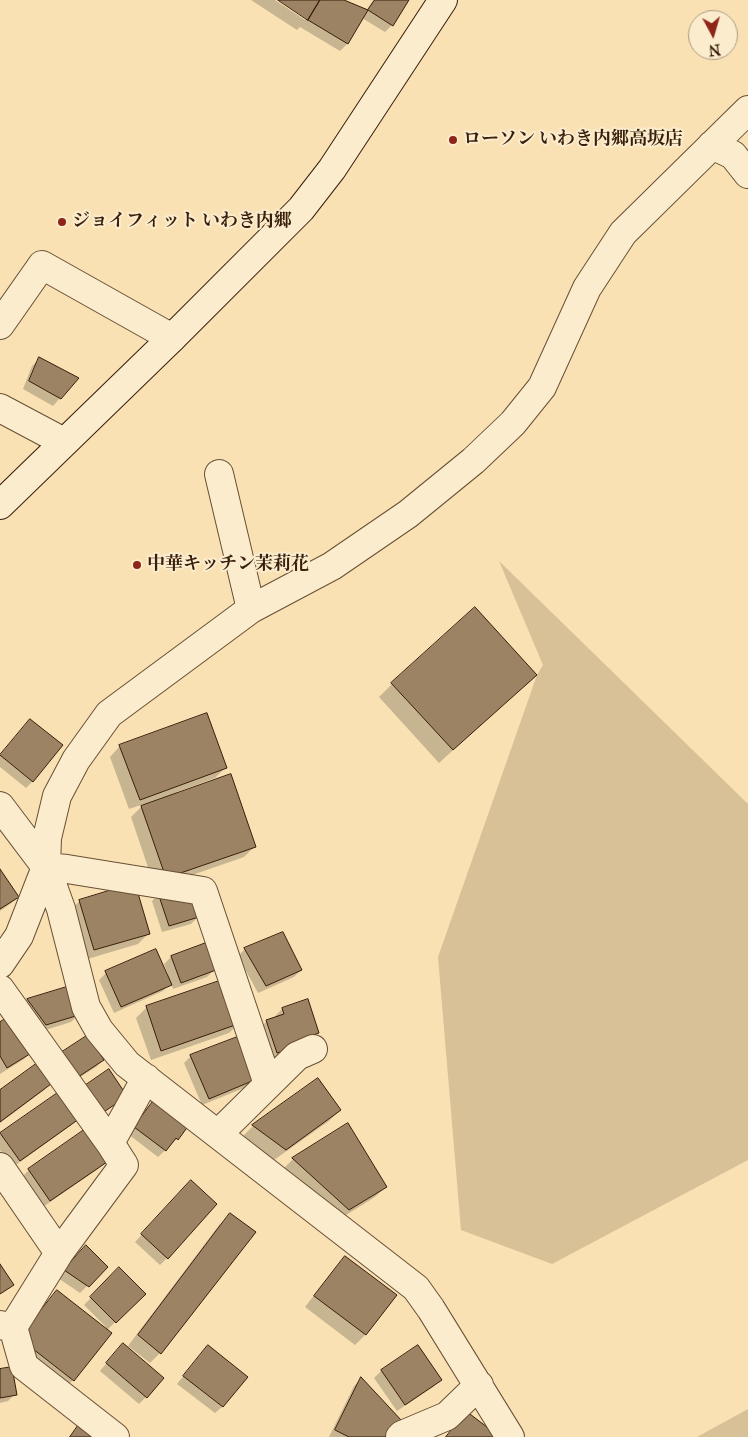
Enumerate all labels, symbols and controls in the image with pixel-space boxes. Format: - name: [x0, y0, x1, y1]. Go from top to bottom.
- north arrow: [688, 10, 738, 60]
- text: N: [708, 40, 721, 58]
- place label: ローソン いわき内郷高坂店: [463, 129, 683, 151]
- marker: ローソン いわき内郷高坂店: [447, 134, 459, 146]
- place label: ジョイフィット いわき内郷: [72, 211, 292, 233]
- marker: ジョイフィット いわき内郷: [56, 216, 68, 228]
- place label: 中華キッチン茉莉花: [147, 554, 309, 576]
- marker: 中華キッチン茉莉花: [131, 559, 143, 571]

